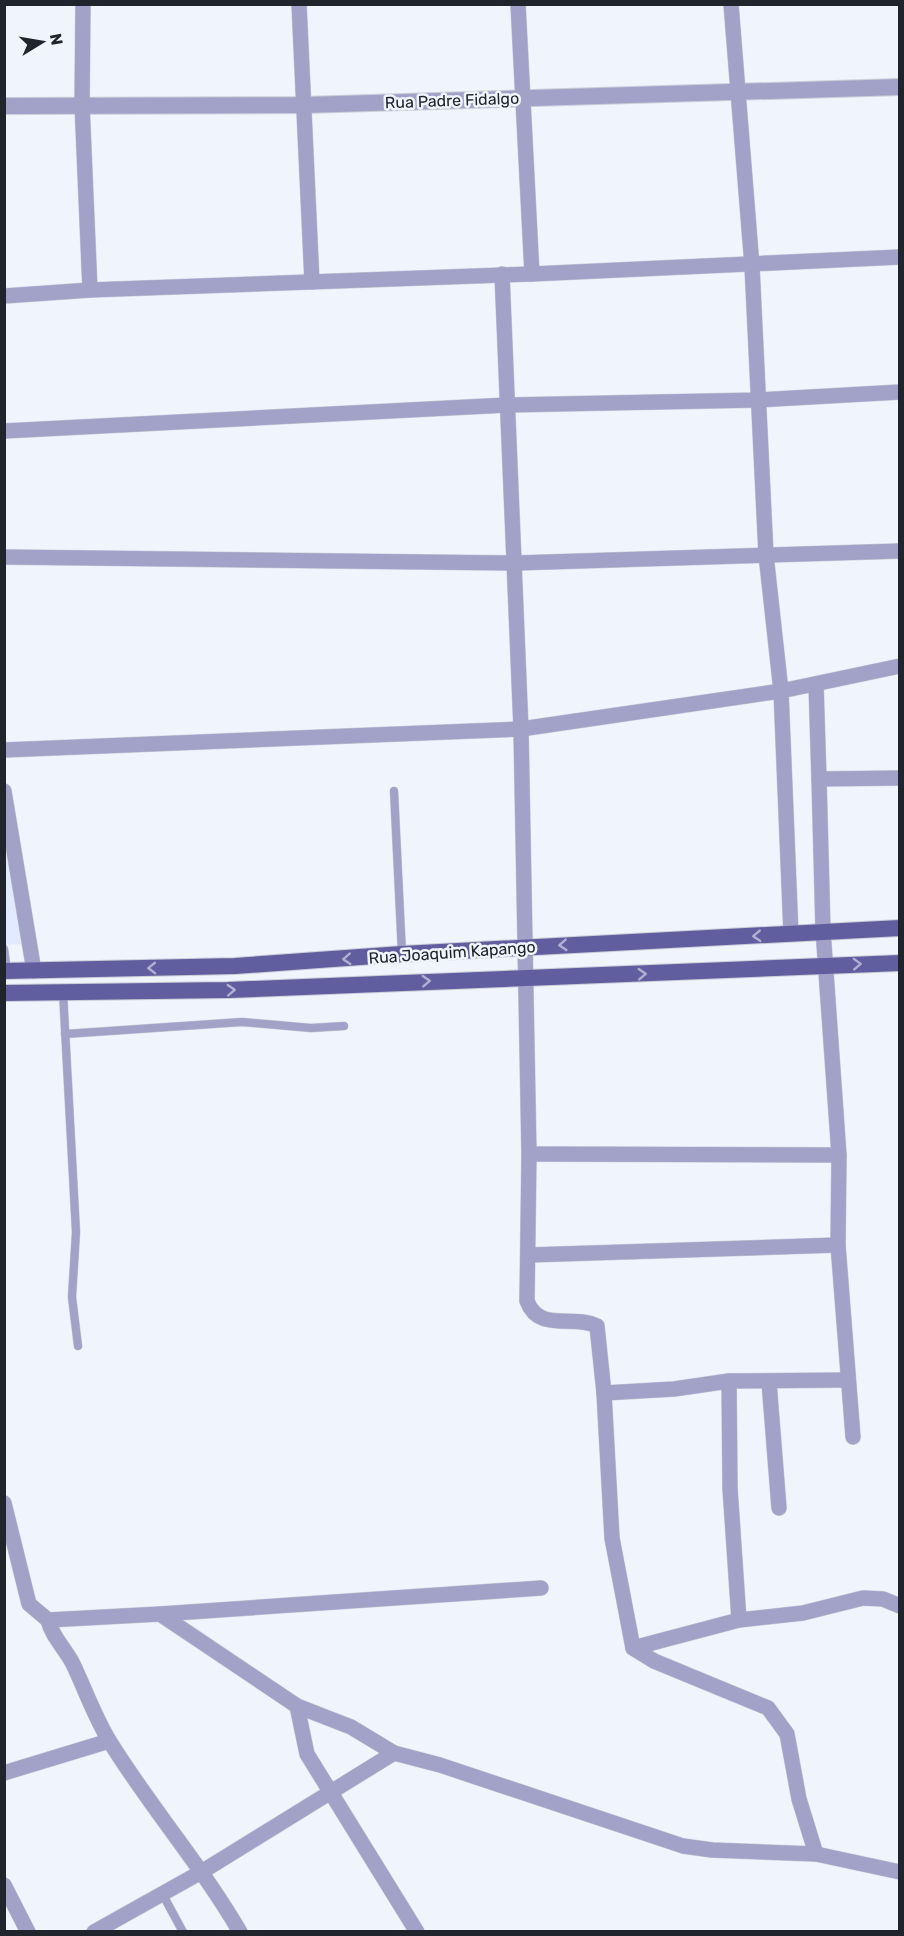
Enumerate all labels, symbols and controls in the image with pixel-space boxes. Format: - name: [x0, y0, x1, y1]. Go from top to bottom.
- north arrow: [12, 12, 72, 72]
- text: N: [46, 32, 67, 47]
- street label: Rua Padre Fidalgo: [385, 89, 519, 112]
- one-way arrow: [753, 930, 762, 943]
- street label: Rua Joaquim Kapango: [368, 937, 536, 968]
- one-way arrow: [558, 938, 567, 951]
- one-way arrow: [343, 953, 352, 966]
- one-way arrow: [853, 958, 862, 971]
- one-way arrow: [148, 962, 157, 974]
- one-way arrow: [637, 967, 646, 980]
- one-way arrow: [421, 975, 430, 988]
- one-way arrow: [226, 983, 235, 996]

